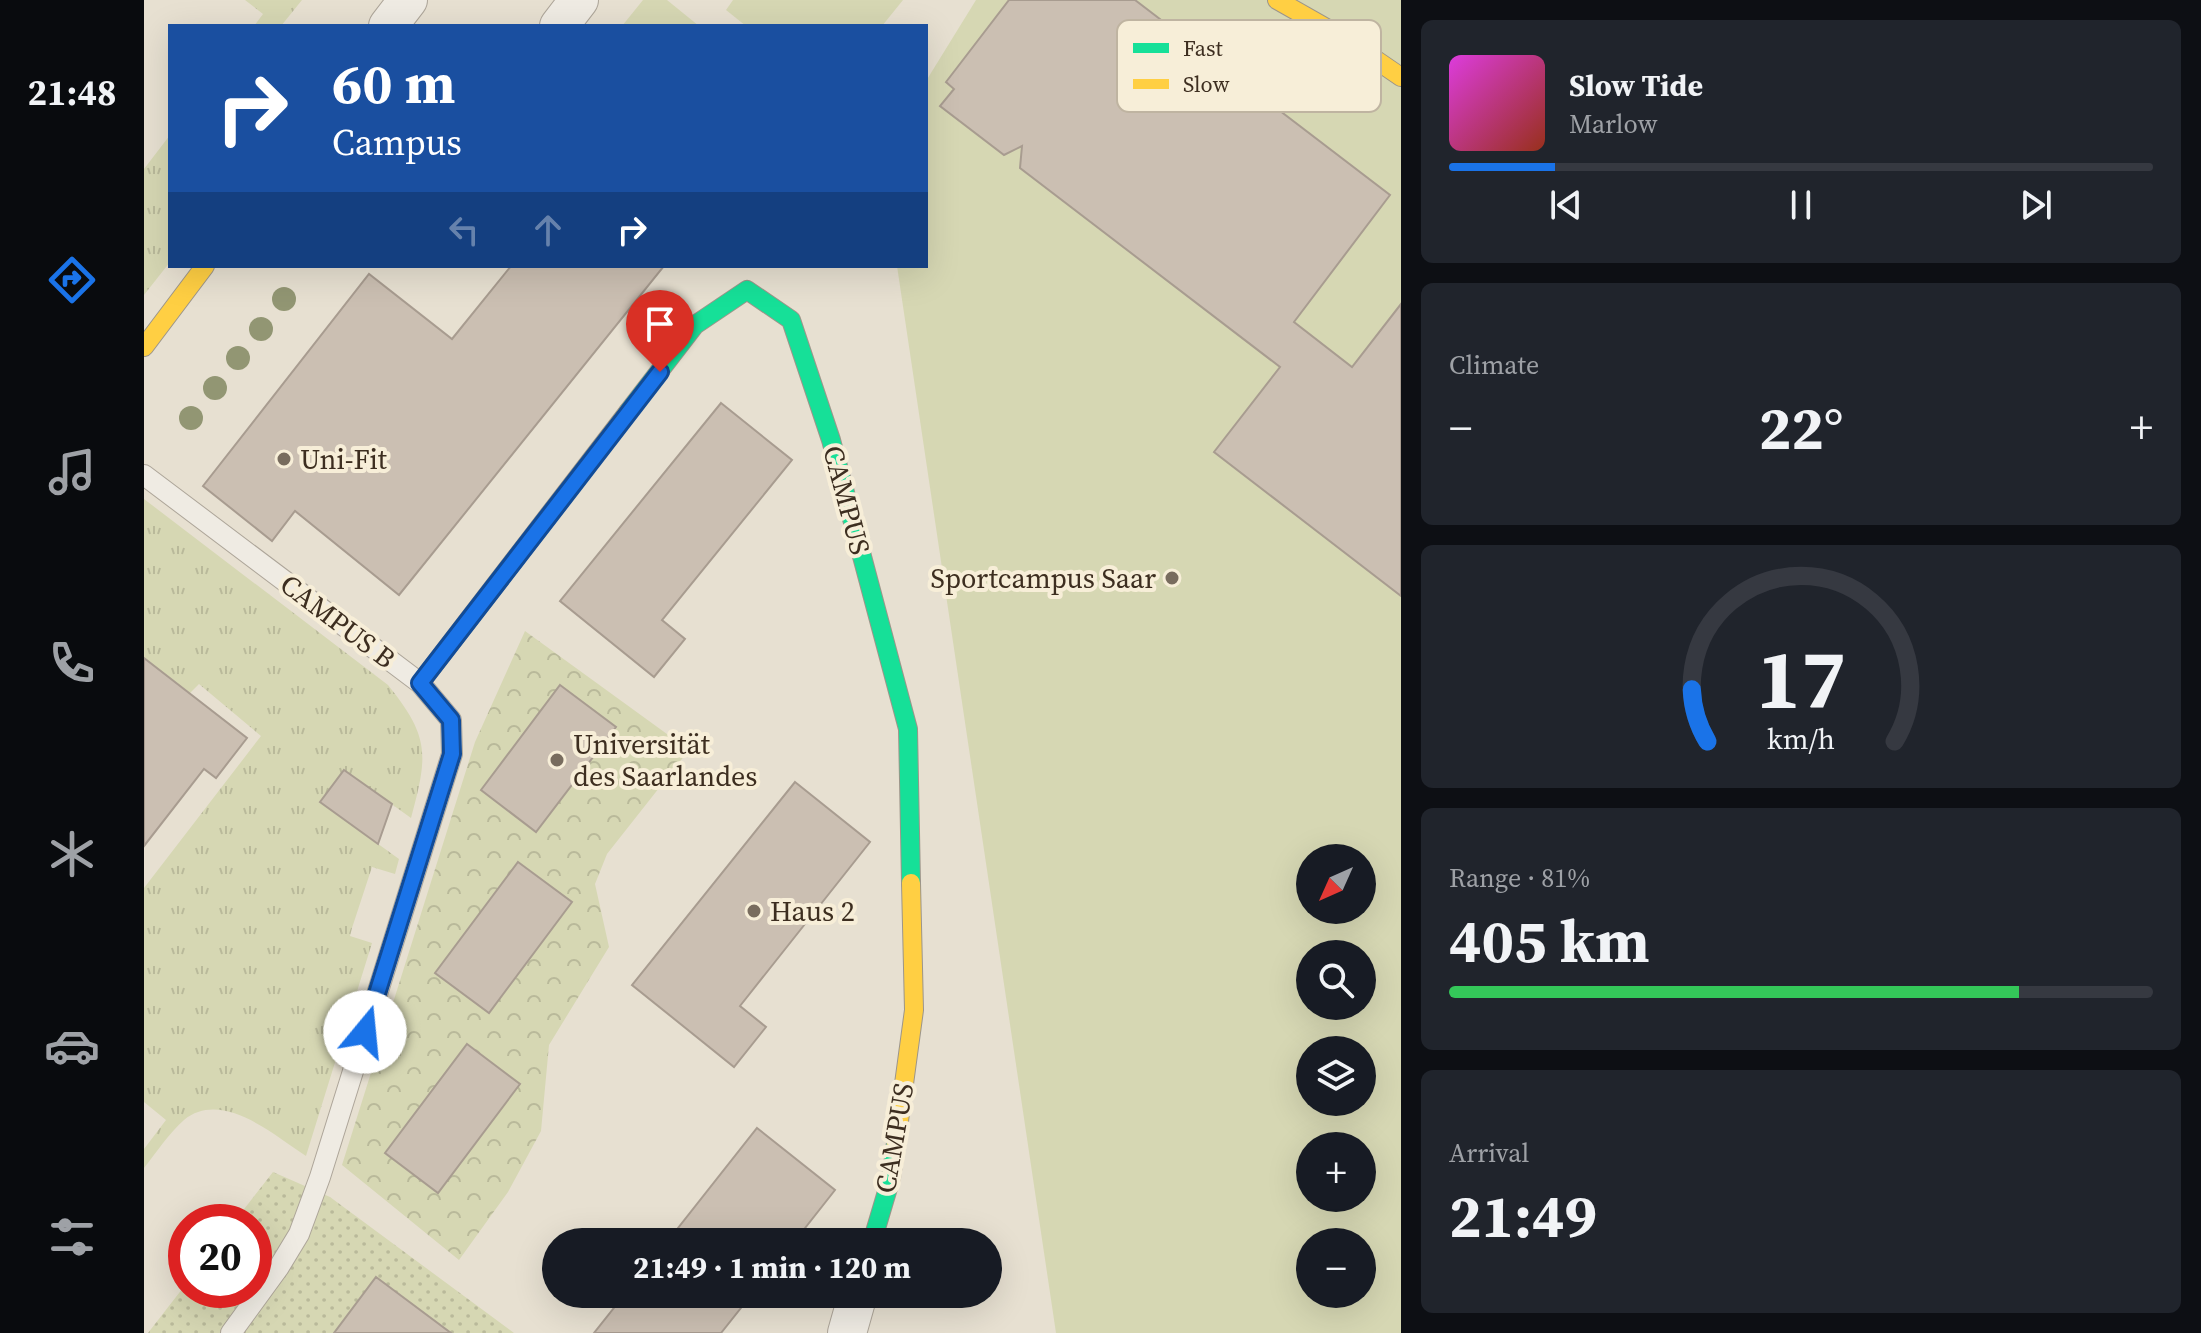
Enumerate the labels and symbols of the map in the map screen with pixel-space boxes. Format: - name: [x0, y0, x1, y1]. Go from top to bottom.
- legend: [1117, 20, 1381, 112]
- text: Fast: [1183, 33, 1224, 63]
- text: Slow: [1183, 69, 1230, 99]
- pin: [626, 290, 694, 372]
- place label: Uni-Fit: [300, 440, 388, 478]
- street label: CAMPUS: [814, 441, 880, 559]
- marker: Uni-Fit: [275, 450, 293, 468]
- place label: Sportcampus Saar: [931, 559, 1156, 597]
- street label: CAMPUS B: [272, 565, 404, 677]
- marker: Sportcampus Saar: [1163, 569, 1181, 587]
- place label: Universität des Saarlandes: [573, 725, 758, 795]
- marker: Universität des Saarlandes: [548, 751, 566, 769]
- north arrow: [1296, 844, 1376, 924]
- place label: Haus 2: [770, 892, 855, 930]
- marker: Haus 2: [745, 902, 763, 920]
- position arrow: [323, 990, 407, 1074]
- street label: CAMPUS: [866, 1080, 922, 1196]
- speed limit sign: 20: [168, 1204, 272, 1308]

